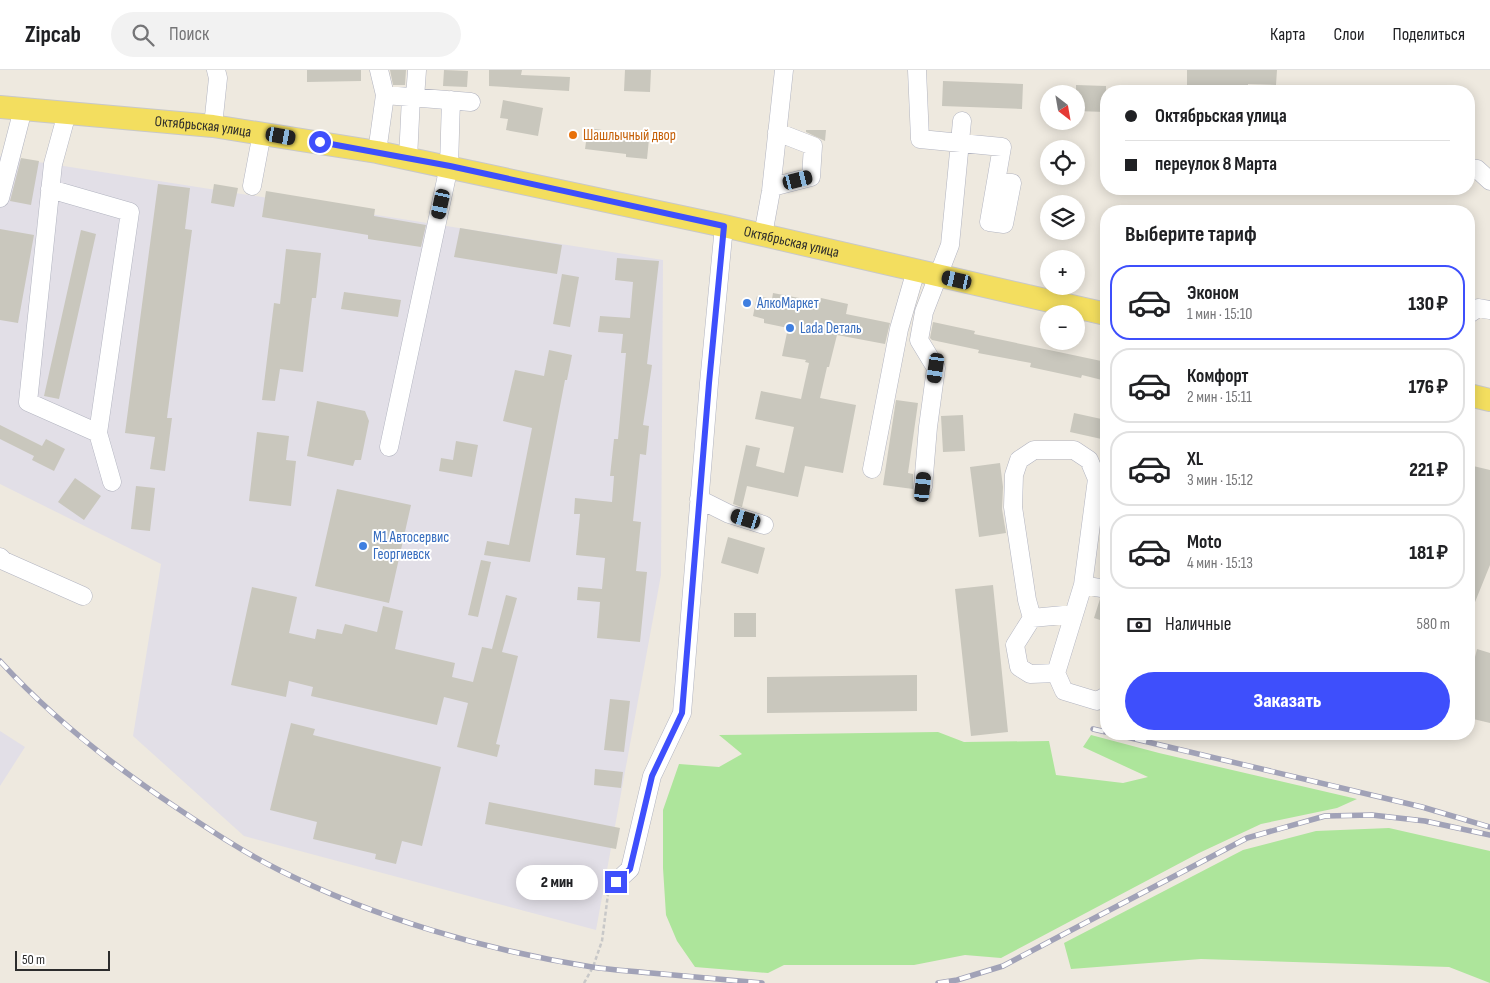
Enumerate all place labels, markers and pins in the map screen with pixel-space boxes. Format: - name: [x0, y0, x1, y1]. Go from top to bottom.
- place label: Шашлычный двор: [583, 126, 676, 145]
- marker: Шашлычный двор: [567, 129, 579, 141]
- place label: АлкоМаркет: [756, 294, 819, 313]
- marker: АлкоМаркет: [741, 297, 753, 309]
- place label: Lada Dеталь: [800, 319, 862, 338]
- marker: Lada Dеталь: [784, 322, 796, 334]
- place label: М1 Автосервис Георгиевск: [373, 528, 449, 564]
- marker: М1 Автосервис Георгиевск: [357, 540, 369, 552]

